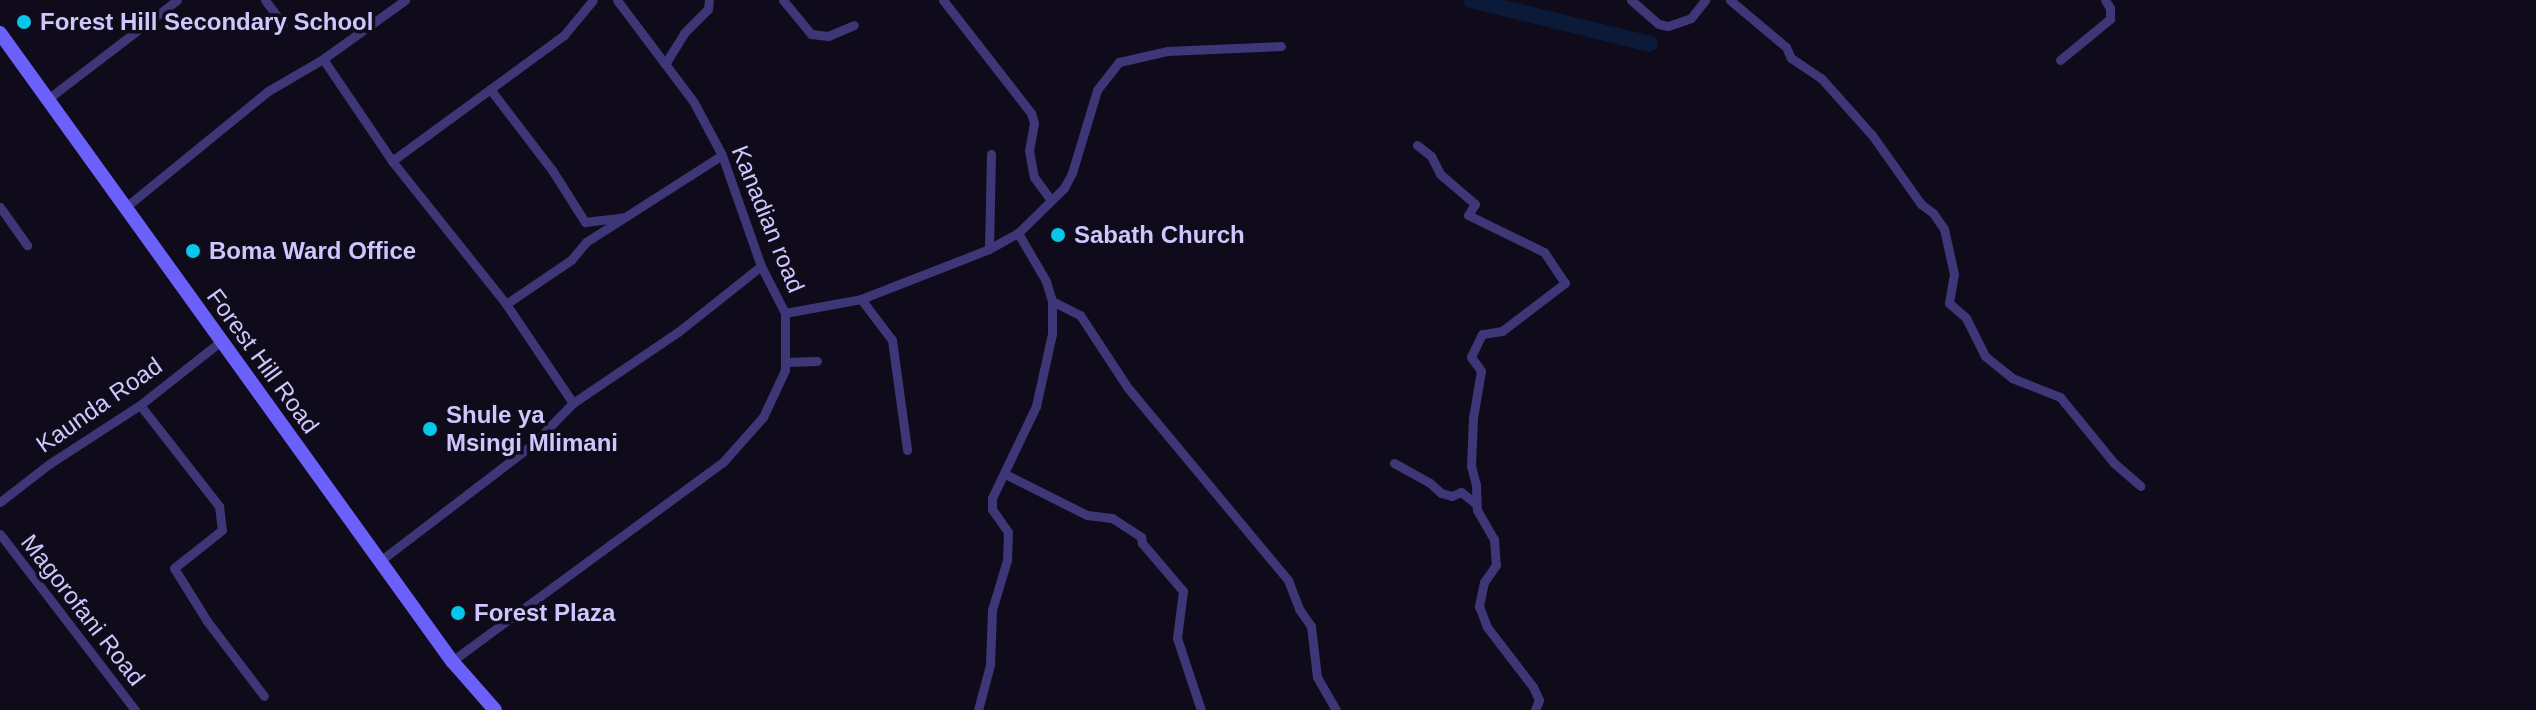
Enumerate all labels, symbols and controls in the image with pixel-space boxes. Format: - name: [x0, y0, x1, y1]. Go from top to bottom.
- place label: Forest Hill Secondary School: [40, 8, 373, 36]
- marker: Forest Hill Secondary School: [15, 13, 33, 31]
- street label: Kanadian road: [725, 141, 811, 297]
- place label: Sabath Church: [1074, 221, 1245, 249]
- marker: Sabath Church: [1049, 226, 1067, 244]
- place label: Boma Ward Office: [209, 237, 416, 265]
- marker: Boma Ward Office: [184, 242, 202, 260]
- street label: Forest Hill Road: [201, 283, 325, 439]
- street label: Kaunda Road: [31, 351, 167, 459]
- place label: Shule ya Msingi Mlimani: [446, 401, 618, 457]
- marker: Shule ya Msingi Mlimani: [421, 420, 439, 438]
- street label: Magorofani Road: [15, 529, 151, 691]
- place label: Forest Plaza: [474, 599, 615, 627]
- marker: Forest Plaza: [449, 604, 467, 622]

